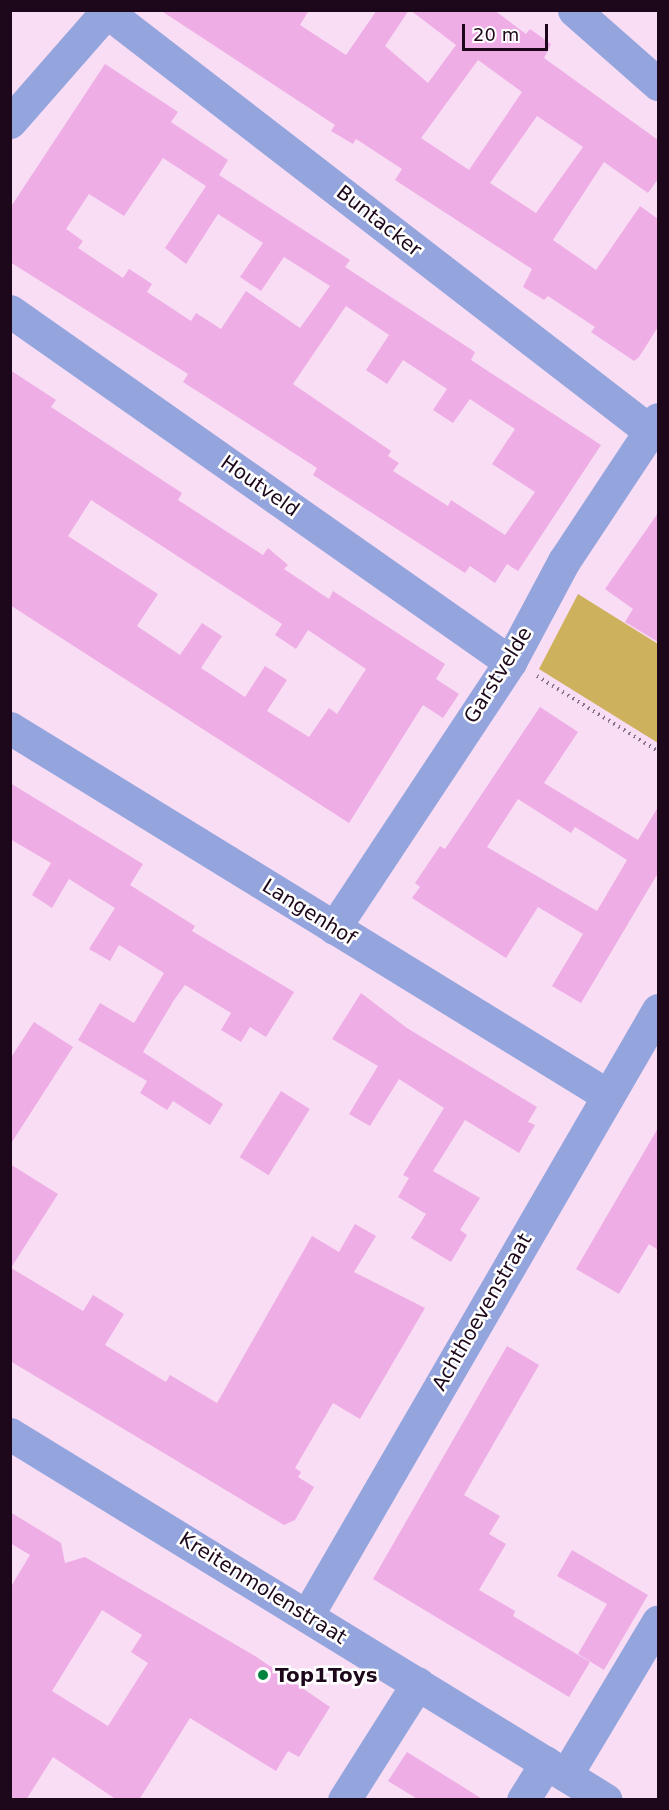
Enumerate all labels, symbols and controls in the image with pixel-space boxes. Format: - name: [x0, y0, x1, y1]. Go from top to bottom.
- scale bar: [465, 12, 550, 50]
- text: 20 m: [473, 24, 519, 45]
- street label: Buntacker: [332, 180, 426, 262]
- street label: Houtveld: [216, 450, 304, 522]
- street label: Garstvelde: [459, 622, 537, 728]
- street label: Langenhof: [258, 874, 360, 950]
- street label: Achthoevenstraat: [427, 1229, 537, 1395]
- street label: Kreitenmolenstraat: [175, 1527, 351, 1649]
- place label: Top1Toys: [275, 1663, 378, 1687]
- marker: Top1Toys: [256, 1668, 270, 1682]

